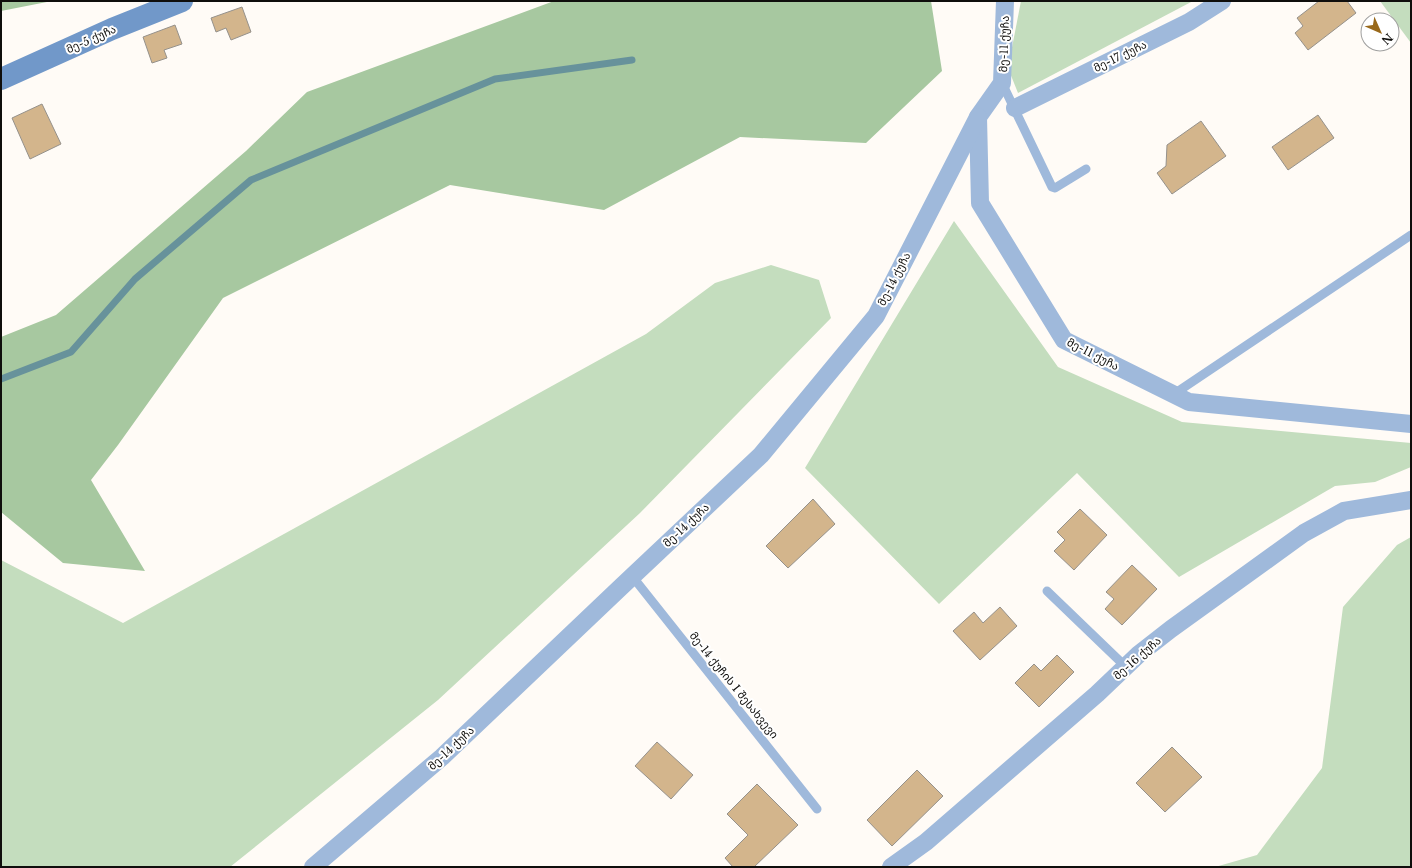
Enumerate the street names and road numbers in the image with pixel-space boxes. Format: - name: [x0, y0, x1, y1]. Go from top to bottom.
- street label: მე-11 ქუჩა: [996, 15, 1012, 73]
- street label: მე-5 ქუჩა: [64, 22, 118, 56]
- street label: მე-17 ქუჩა: [1091, 37, 1149, 75]
- street label: მე-14 ქუჩა: [875, 250, 913, 308]
- street label: მე-11 ქუჩა: [1065, 335, 1121, 373]
- street label: მე-14 ქუჩა: [660, 500, 712, 550]
- street label: მე-14 ქუჩის I შესახვევი: [687, 629, 781, 741]
- street label: მე-16 ქუჩა: [1110, 633, 1164, 683]
- street label: მე-14 ქუჩა: [425, 723, 477, 773]

